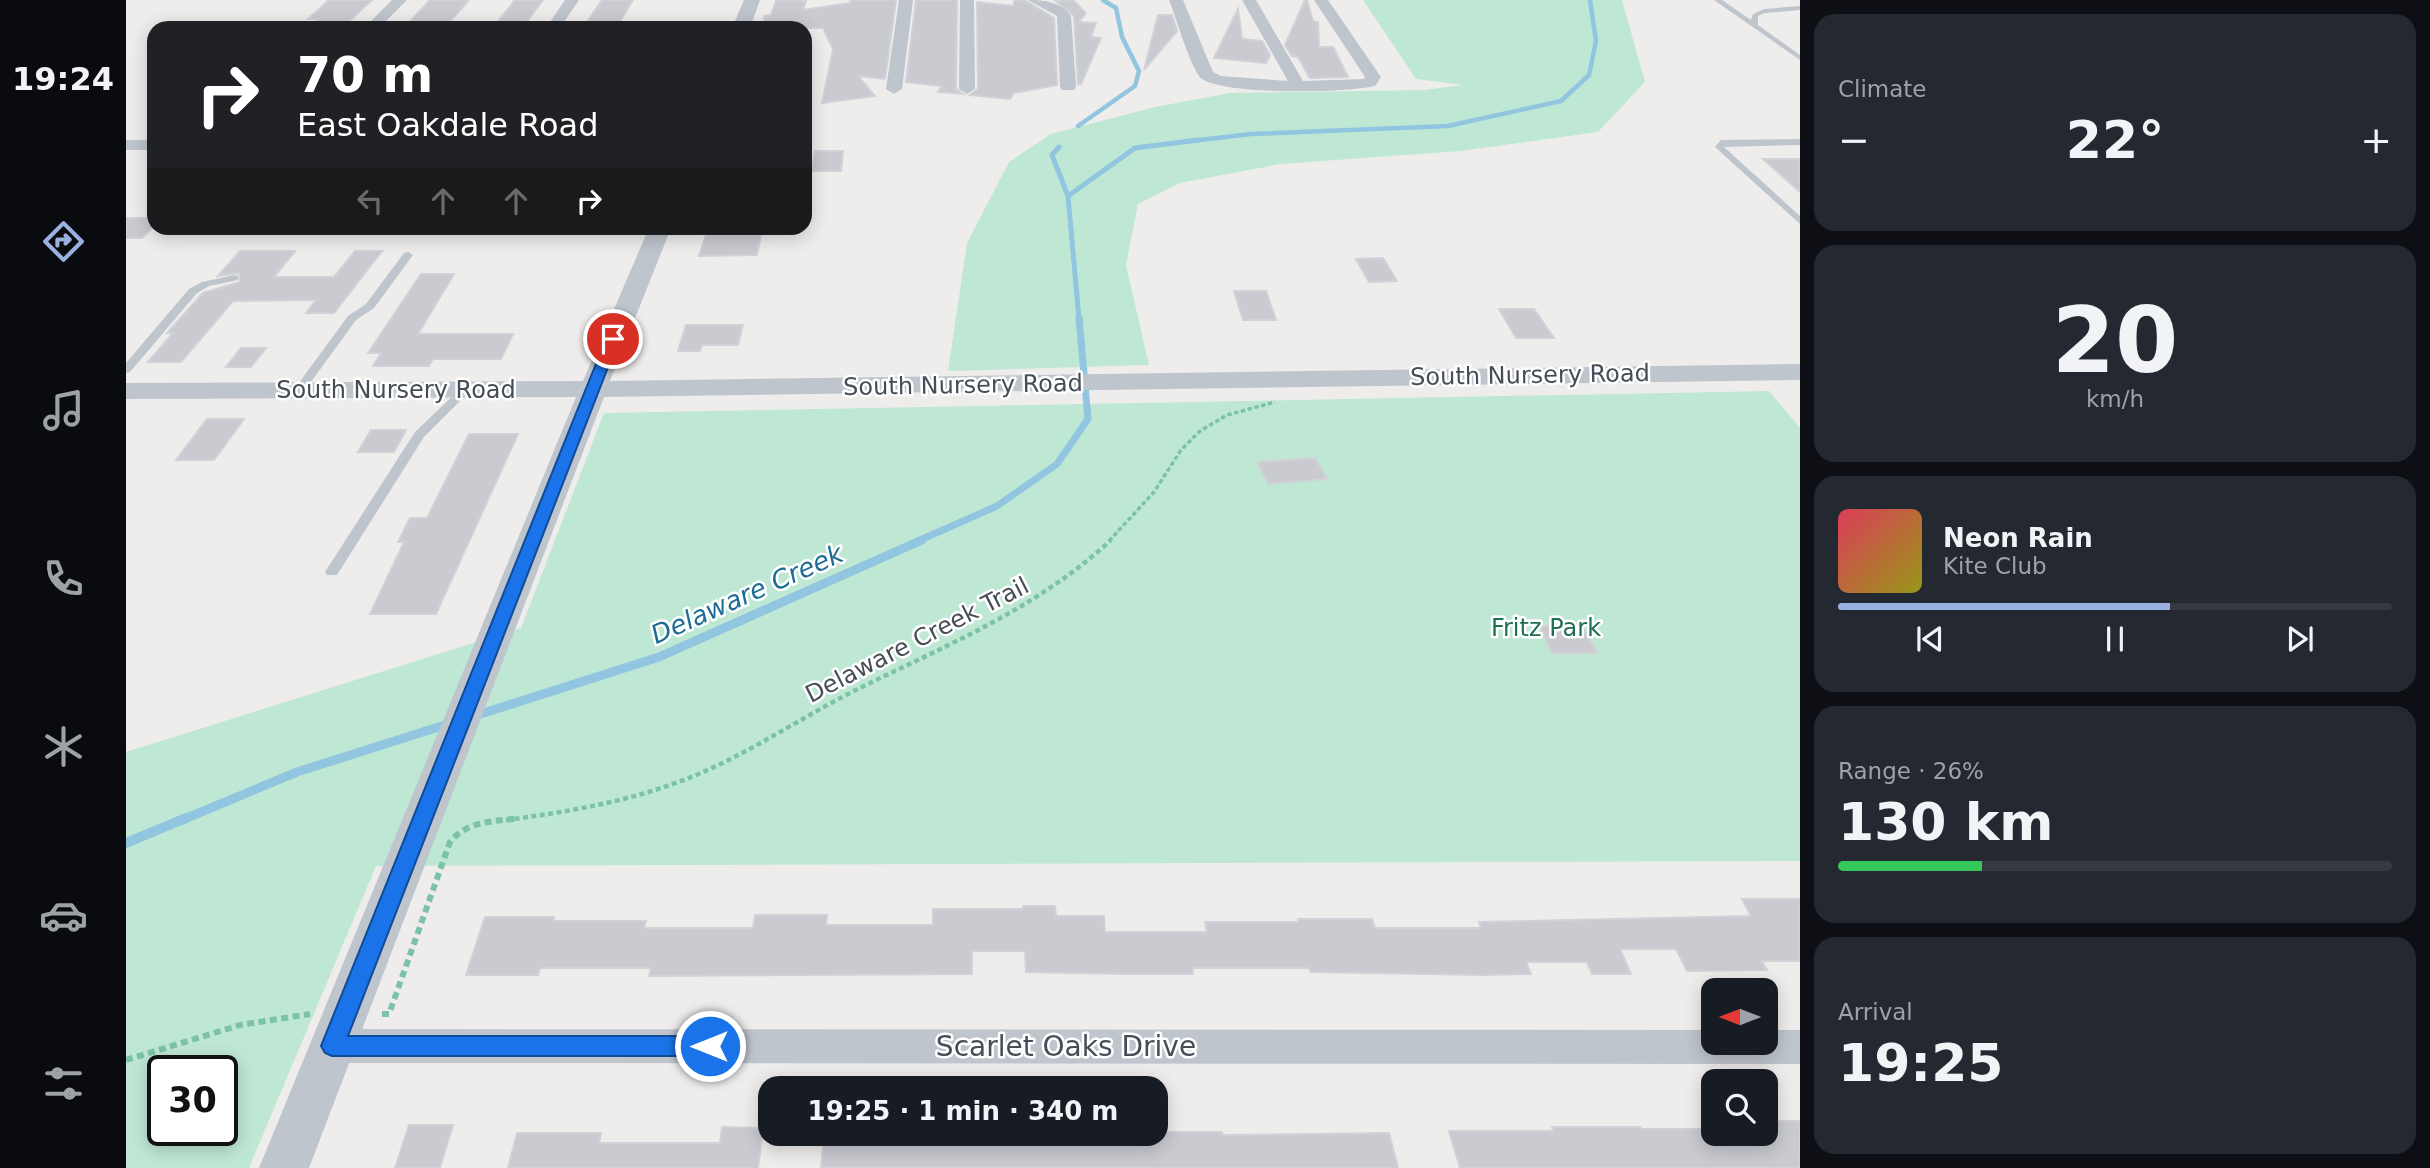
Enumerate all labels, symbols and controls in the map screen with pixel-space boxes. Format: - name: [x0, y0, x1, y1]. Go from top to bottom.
- text: 70 m: [297, 47, 433, 104]
- icon: right: [182, 49, 273, 140]
- text: 19:24: [12, 60, 114, 98]
- text: Climate: [1838, 76, 1927, 102]
- text: East Oakdale Road: [297, 106, 599, 144]
- text: 22°: [2066, 110, 2164, 170]
- text: −: [1838, 118, 1870, 162]
- text: +: [2360, 118, 2392, 162]
- icon: left: [351, 182, 389, 220]
- icon: ahead: [424, 182, 462, 220]
- icon: ahead: [497, 182, 535, 220]
- icon: right: [570, 182, 608, 220]
- icon: directions: [39, 217, 88, 266]
- text: 20: [2052, 288, 2178, 393]
- pin: [583, 309, 643, 369]
- icon: arrive: [594, 320, 632, 358]
- street label: South Nursery Road: [1410, 359, 1650, 391]
- street label: South Nursery Road: [843, 369, 1083, 401]
- street label: South Nursery Road: [276, 376, 516, 404]
- icon: music: [39, 386, 88, 435]
- text: km/h: [2086, 386, 2144, 412]
- text: Neon Rain: [1943, 523, 2093, 553]
- water label: Delaware Creek: [646, 538, 849, 650]
- text: Kite Club: [1943, 553, 2047, 579]
- icon: phone: [39, 554, 88, 603]
- street label: Delaware Creek Trail: [801, 571, 1033, 709]
- park label: Fritz Park: [1491, 614, 1601, 642]
- icon: previous: [1911, 620, 1949, 658]
- icon: pause: [2096, 620, 2134, 658]
- icon: next: [2281, 620, 2319, 658]
- icon: climate: [39, 722, 88, 771]
- text: Range · 26%: [1838, 758, 1984, 784]
- text: 130 km: [1838, 792, 2053, 852]
- icon: car: [39, 891, 88, 940]
- north arrow: [1701, 978, 1778, 1055]
- map controls: [1701, 978, 1778, 1146]
- text: Arrival: [1838, 999, 1913, 1025]
- position arrow: [673, 1009, 747, 1083]
- street label: Scarlet Oaks Drive: [936, 1030, 1196, 1063]
- text: 19:25: [1838, 1033, 2004, 1093]
- speed limit sign: 30: [147, 1055, 238, 1146]
- icon: filters: [39, 1059, 88, 1108]
- button: search: [1701, 1069, 1778, 1146]
- text: 19:25 · 1 min · 340 m: [808, 1096, 1118, 1126]

